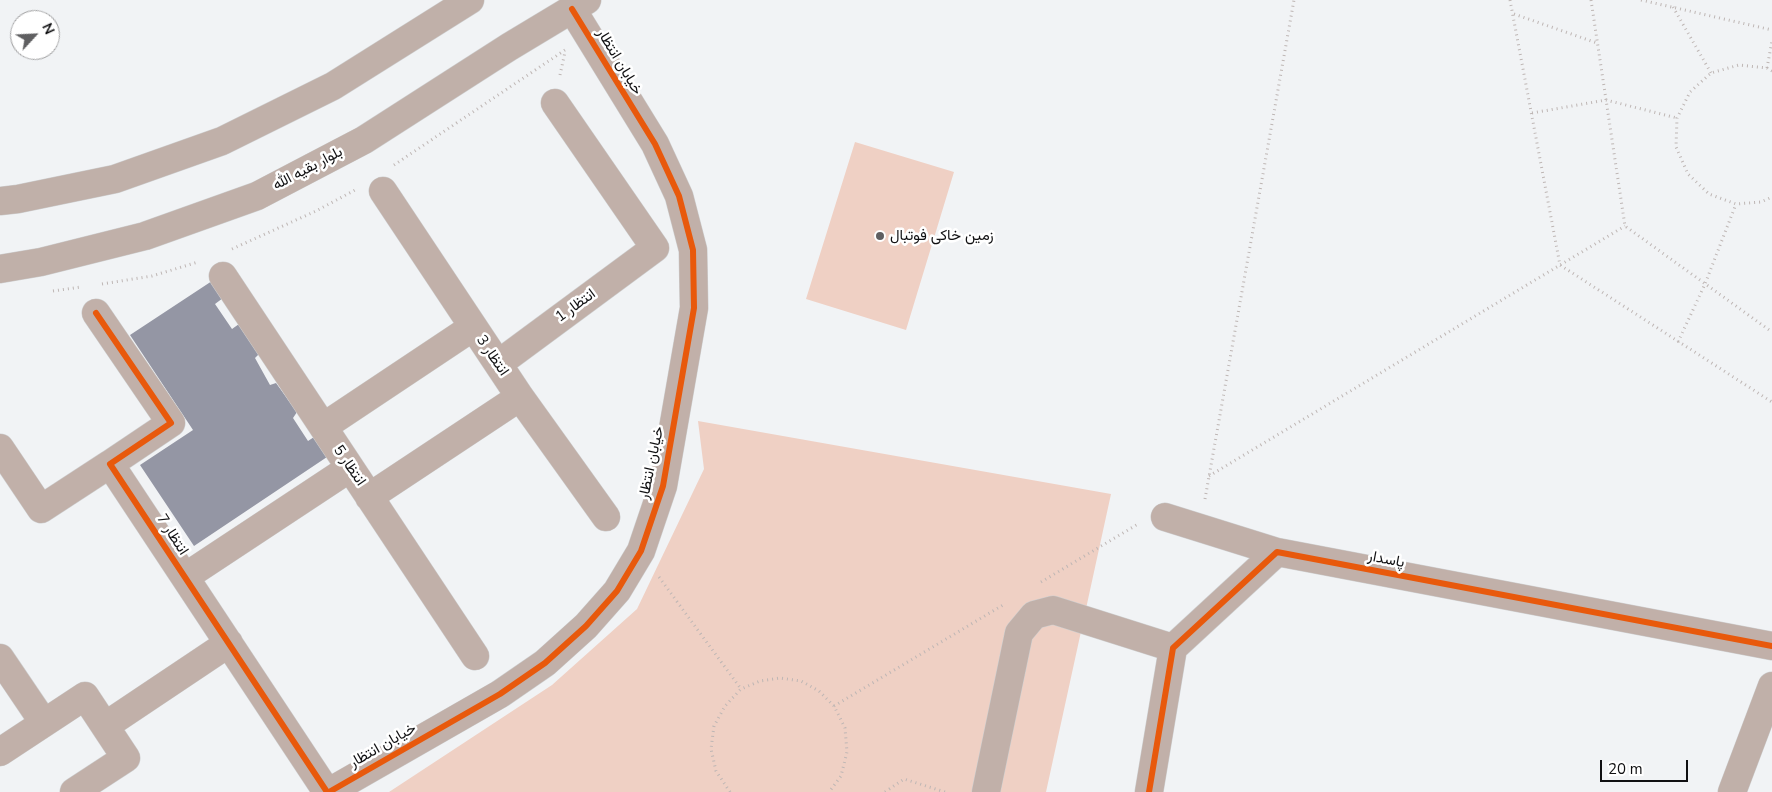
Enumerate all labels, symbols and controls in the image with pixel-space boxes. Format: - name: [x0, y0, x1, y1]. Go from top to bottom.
- north arrow: [10, 10, 60, 60]
- text: N: [37, 20, 59, 38]
- street label: خیابان انتظار: [592, 26, 646, 98]
- street label: بلوار بقیه الله: [270, 143, 346, 195]
- place label: زمین خاکی فوتبال: [890, 227, 994, 245]
- marker: زمین خاکی فوتبال: [874, 230, 886, 242]
- street label: انتظار 1: [552, 285, 600, 327]
- street label: انتظار 3: [472, 332, 512, 380]
- street label: خیابان انتظار: [635, 425, 669, 501]
- street label: انتظار 5: [329, 442, 369, 490]
- street label: انتظار 7: [152, 511, 192, 559]
- street label: پاسدار: [1366, 548, 1406, 572]
- street label: خیابان انتظار: [346, 720, 420, 772]
- scale bar: [1602, 750, 1690, 782]
- text: 20 m: [1608, 759, 1643, 779]

